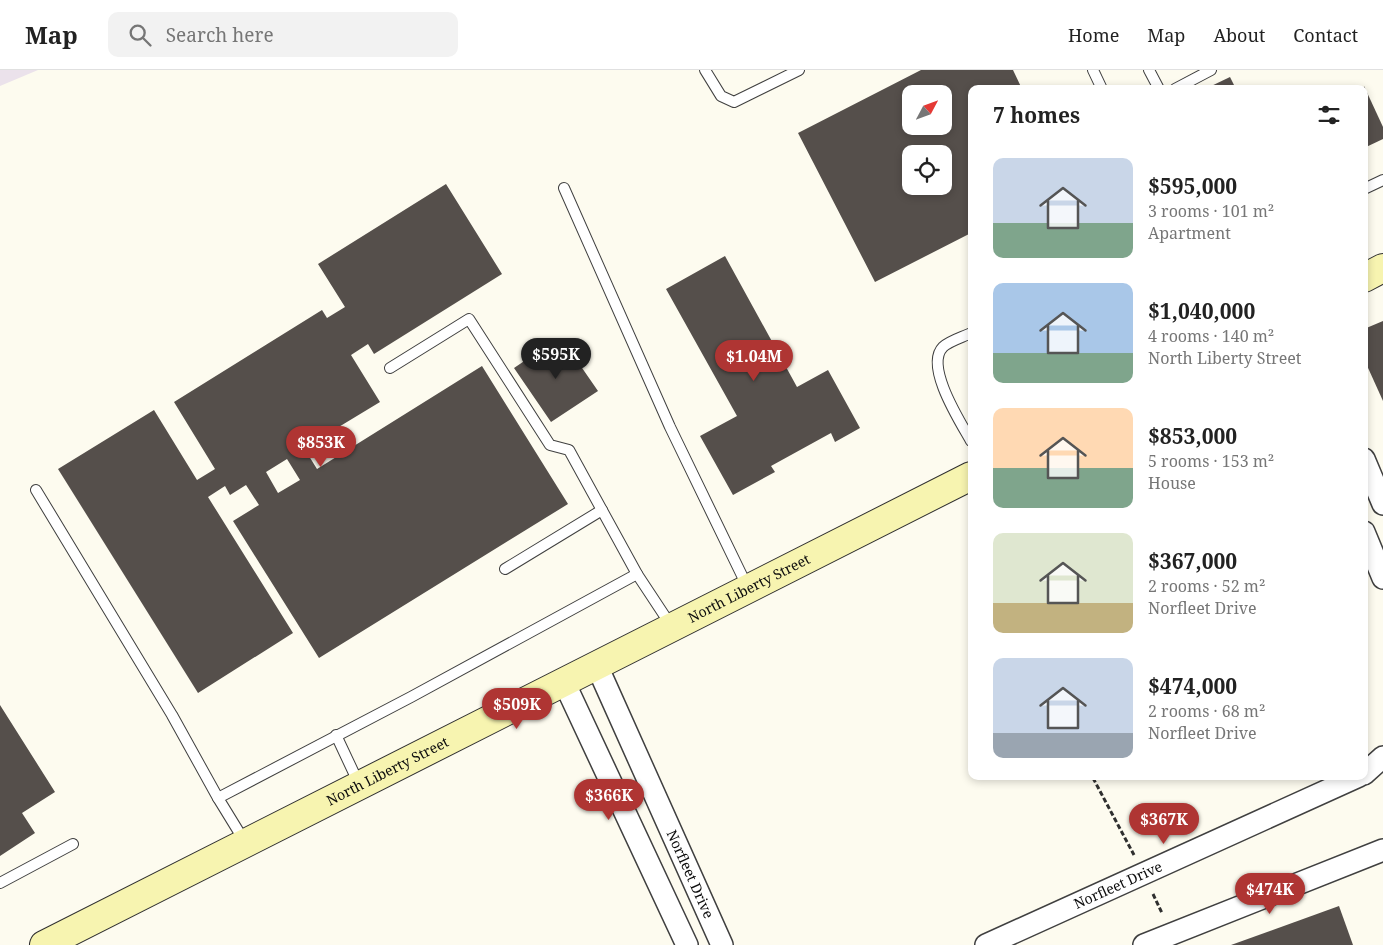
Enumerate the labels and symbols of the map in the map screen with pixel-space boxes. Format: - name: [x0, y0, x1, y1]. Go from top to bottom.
- north arrow: [902, 85, 952, 135]
- pin: $595K: [521, 338, 591, 380]
- pin: $1.04M: [713, 340, 795, 382]
- pin: $853K: [286, 426, 356, 468]
- street label: North Liberty Street: [684, 549, 813, 627]
- pin: $509K: [482, 688, 552, 730]
- street label: North Liberty Street: [323, 732, 452, 810]
- pin: $366K: [574, 778, 644, 821]
- pin: $367K: [1129, 802, 1199, 845]
- street label: Norfleet Drive: [663, 827, 719, 921]
- street label: Norfleet Drive: [1071, 856, 1165, 913]
- pin: $474K: [1235, 872, 1305, 915]

